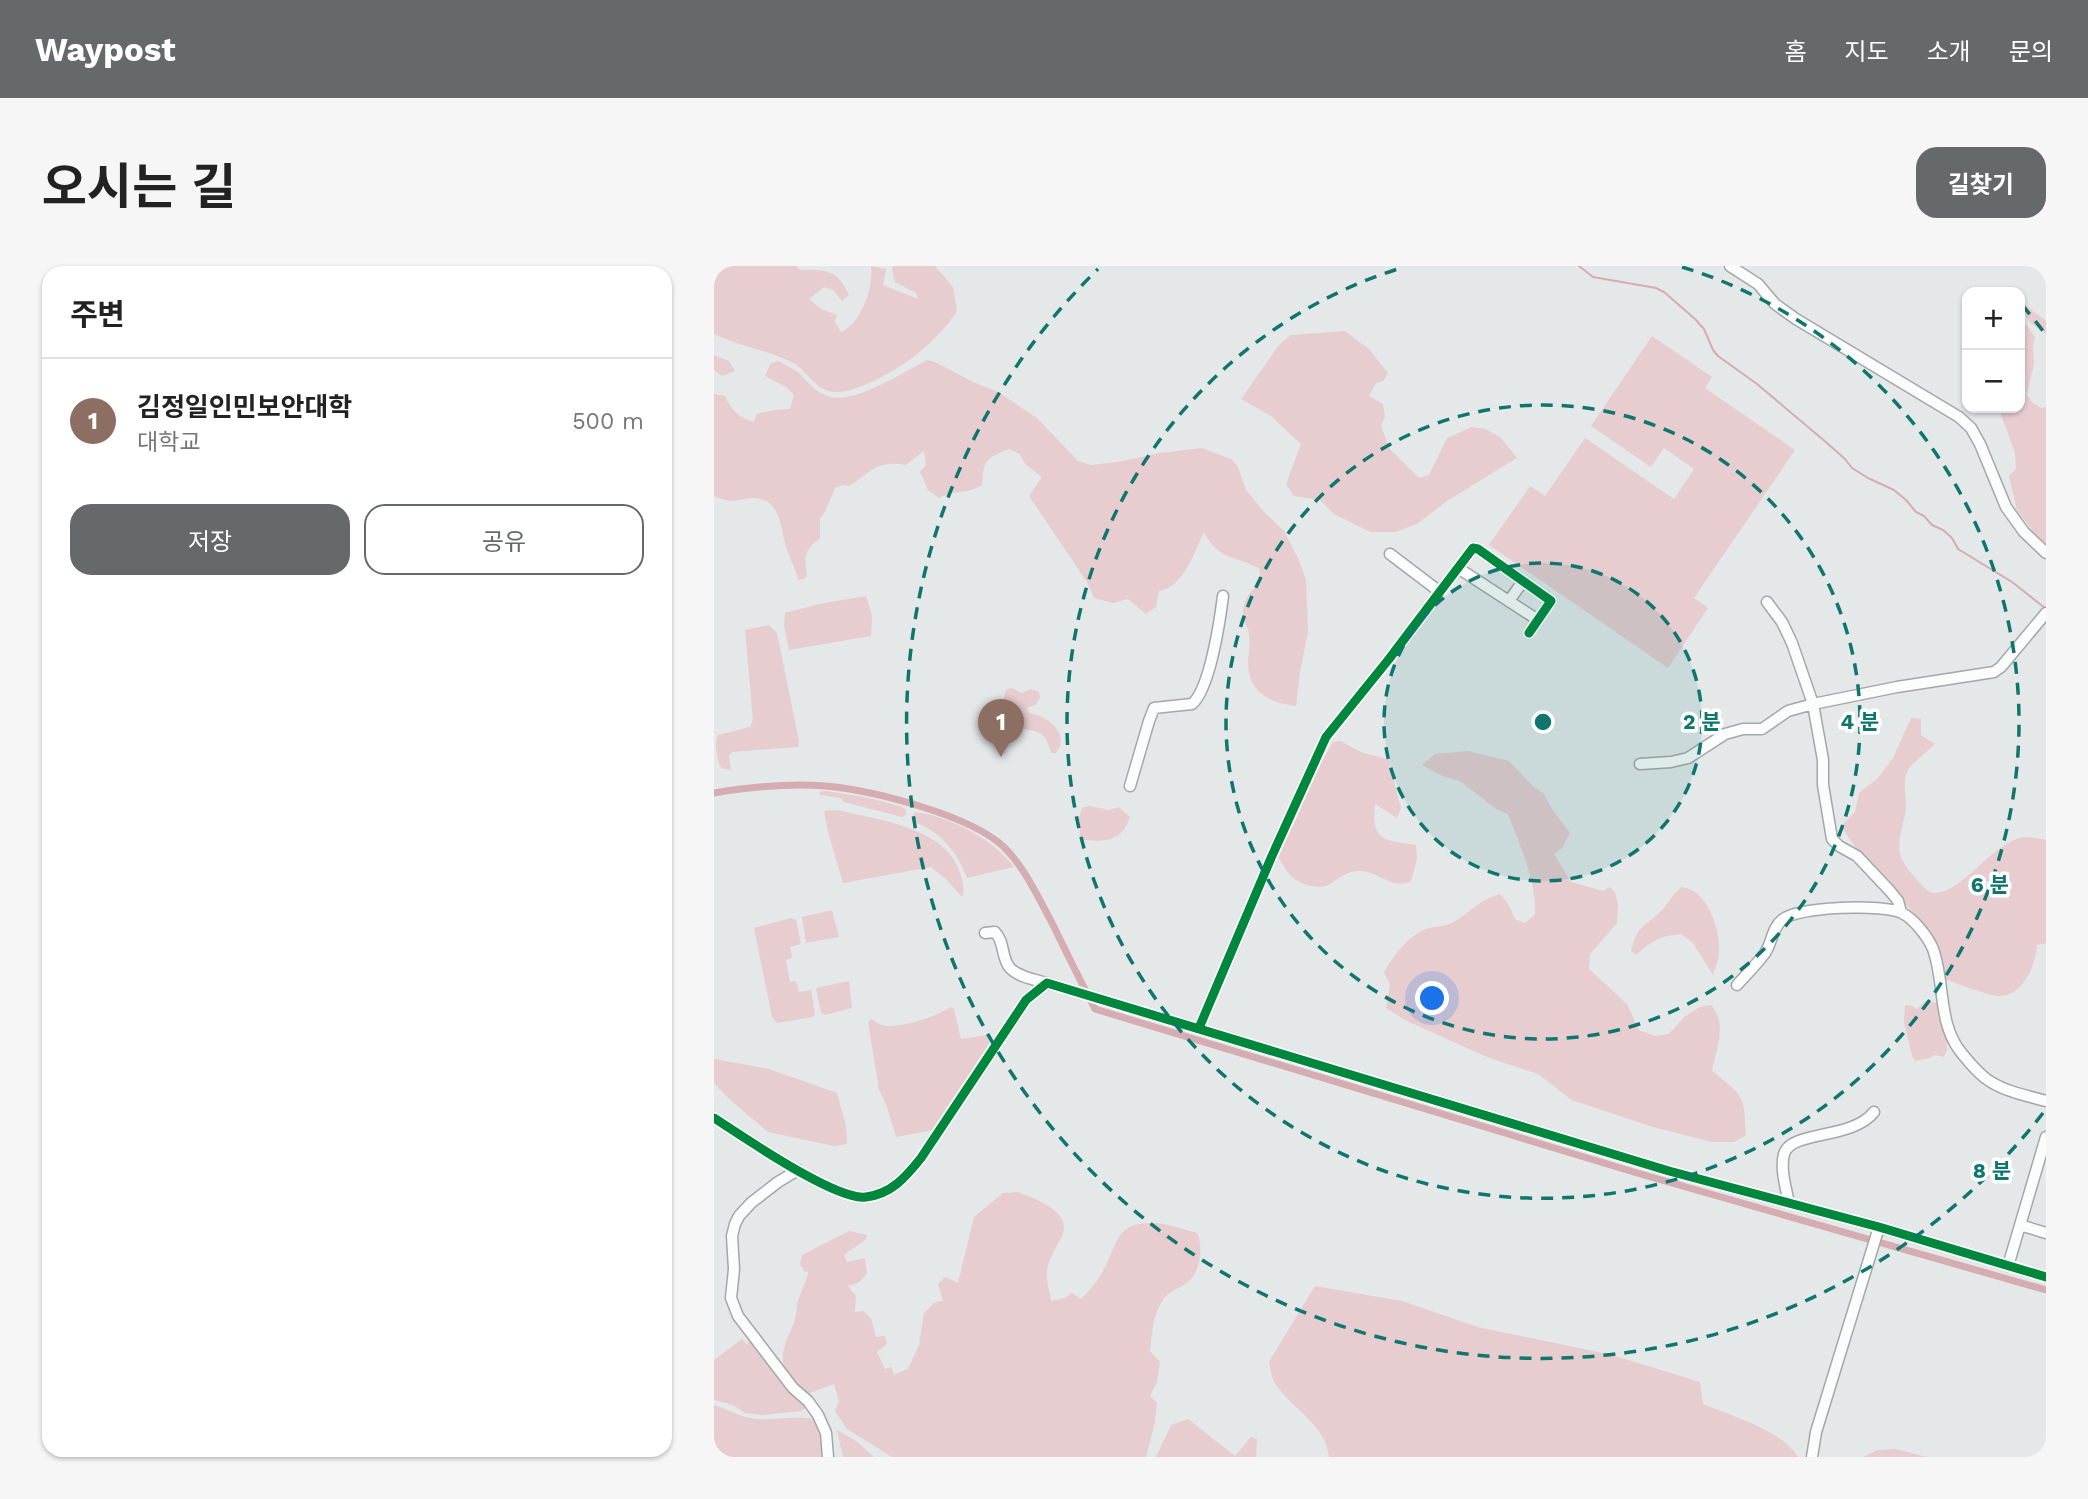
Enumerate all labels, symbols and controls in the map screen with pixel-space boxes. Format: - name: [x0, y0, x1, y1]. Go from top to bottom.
- text: Waypost: [35, 30, 176, 69]
- text: 홈: [1784, 38, 1806, 66]
- text: 지도: [1844, 38, 1889, 66]
- text: 소개: [1927, 38, 1971, 66]
- text: 문의: [2009, 38, 2053, 66]
- button: 길찾기: [1916, 147, 2046, 218]
- text: 오시는 길: [42, 158, 236, 216]
- map controls: [1962, 287, 2025, 413]
- button: +: [1962, 287, 2025, 350]
- text: 주변: [70, 297, 125, 332]
- button: −: [1962, 350, 2025, 413]
- text: 김정일인민보안대학: [137, 392, 352, 422]
- text: 1: [88, 408, 98, 435]
- text: 500 m: [572, 408, 644, 435]
- text: 대학교: [137, 429, 200, 456]
- button: 저장: [70, 504, 350, 575]
- button: 공유: [364, 504, 644, 575]
- pin: 1: [978, 699, 1024, 757]
- text: 2 분: [1683, 709, 1721, 734]
- text: 4 분: [1841, 709, 1879, 734]
- centre of rings: [1531, 710, 1555, 734]
- text: 6 분: [1971, 872, 2009, 897]
- your location: [1415, 981, 1449, 1015]
- text: 8 분: [1973, 1158, 2011, 1183]

